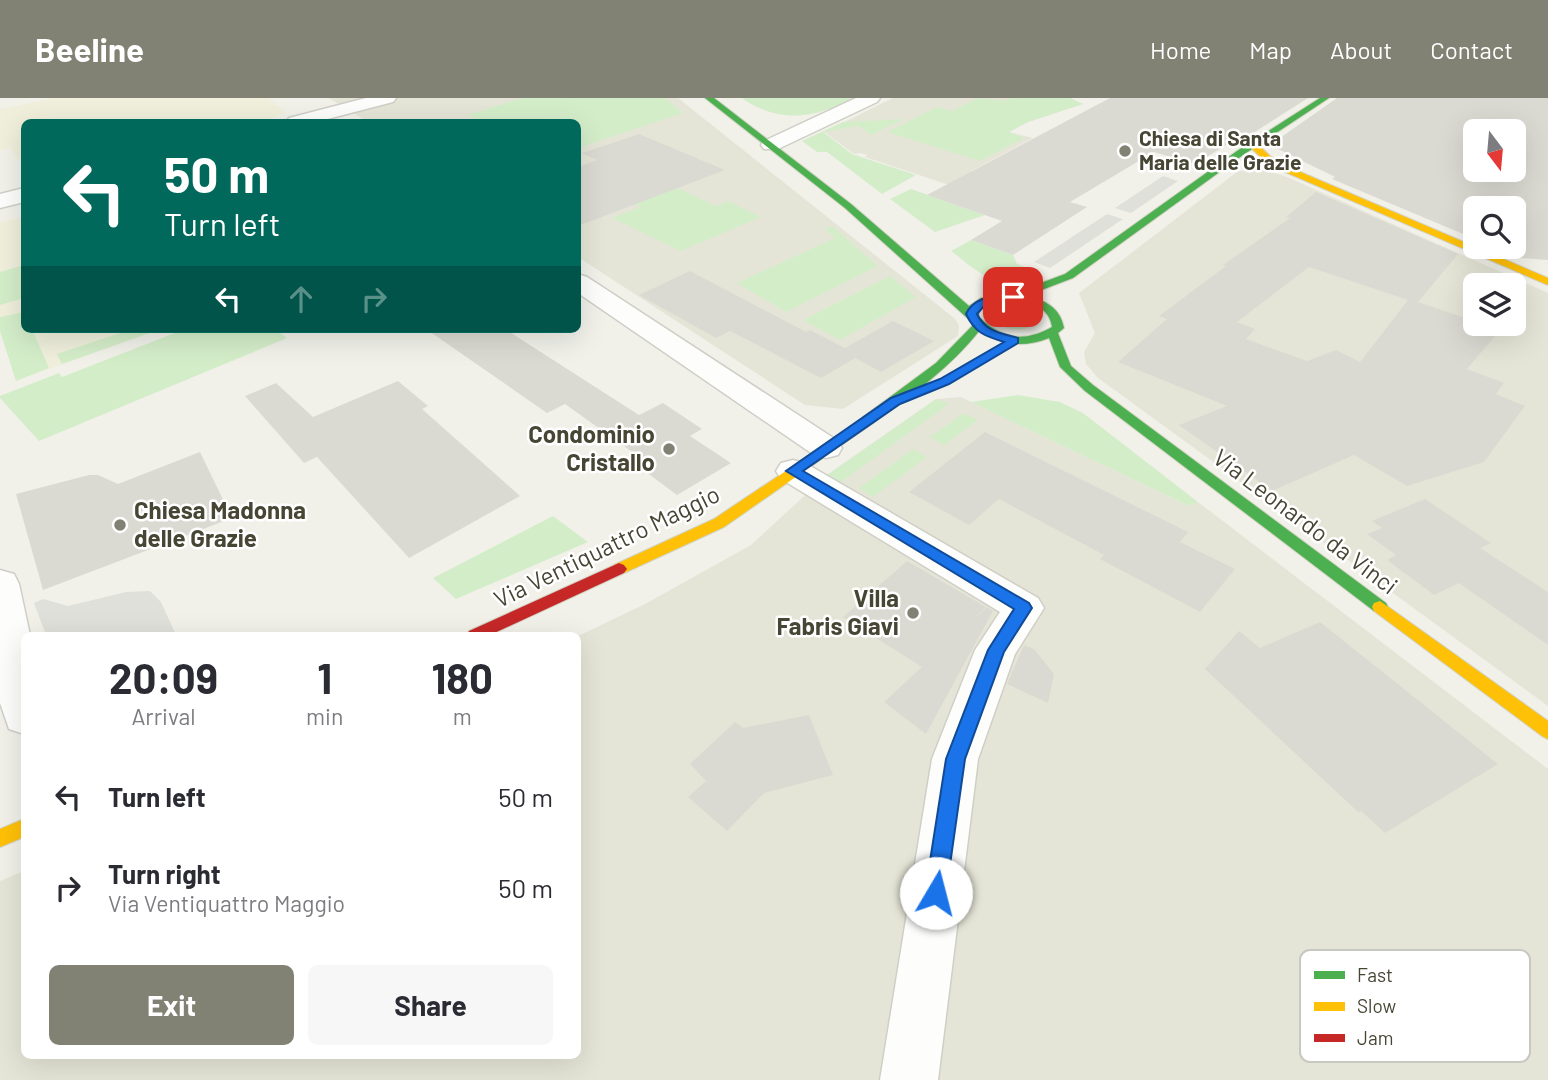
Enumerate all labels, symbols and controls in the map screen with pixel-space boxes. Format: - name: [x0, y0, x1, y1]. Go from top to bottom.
- text: Beeline: [35, 29, 144, 69]
- text: Home: [1150, 35, 1211, 64]
- text: Map: [1249, 35, 1292, 64]
- text: About: [1330, 35, 1392, 64]
- text: Contact: [1430, 35, 1513, 64]
- north arrow: [1463, 119, 1526, 182]
- map controls: [1463, 119, 1526, 336]
- place label: Chiesa di Santa Maria delle Grazie: [1139, 125, 1301, 174]
- marker: Chiesa di Santa Maria delle Grazie: [1117, 143, 1133, 159]
- text: 50 m: [164, 144, 269, 203]
- icon: left: [49, 147, 140, 238]
- button: search: [1463, 196, 1526, 259]
- text: Turn left: [164, 204, 281, 242]
- pin: [983, 267, 1043, 327]
- button: layers: [1463, 273, 1526, 336]
- icon: arrive: [994, 278, 1032, 316]
- icon: left: [209, 280, 247, 318]
- icon: ahead: [282, 280, 320, 318]
- icon: right: [355, 280, 393, 318]
- place label: Condominio Cristallo: [528, 419, 655, 476]
- marker: Condominio Cristallo: [661, 441, 677, 457]
- street label: Via Leonardo da Vinci: [1208, 442, 1404, 600]
- street label: Via Ventiquattro Maggio: [489, 478, 724, 613]
- place label: Chiesa Madonna delle Grazie: [134, 495, 306, 552]
- marker: Chiesa Madonna delle Grazie: [112, 517, 128, 533]
- place label: Villa Fabris Giavi: [777, 583, 899, 640]
- marker: Villa Fabris Giavi: [905, 605, 921, 621]
- text: 20:09: [109, 652, 218, 702]
- text: 1: [317, 652, 332, 702]
- text: 180: [431, 652, 493, 702]
- text: Arrival: [131, 702, 196, 730]
- text: min: [306, 702, 343, 730]
- text: m: [453, 702, 472, 730]
- icon: left: [49, 778, 87, 816]
- text: Turn left: [108, 781, 206, 812]
- text: 50 m: [498, 781, 553, 812]
- position arrow: [899, 856, 973, 930]
- text: Turn right: [108, 858, 221, 889]
- icon: right: [49, 869, 87, 907]
- text: 50 m: [498, 872, 553, 903]
- text: Via Ventiquattro Maggio: [108, 889, 345, 917]
- legend: [1300, 950, 1530, 1062]
- text: Fast: [1357, 963, 1393, 986]
- button: Exit: [49, 965, 294, 1045]
- button: Share: [308, 965, 553, 1045]
- text: Slow: [1357, 994, 1396, 1017]
- text: Jam: [1357, 1026, 1393, 1049]

